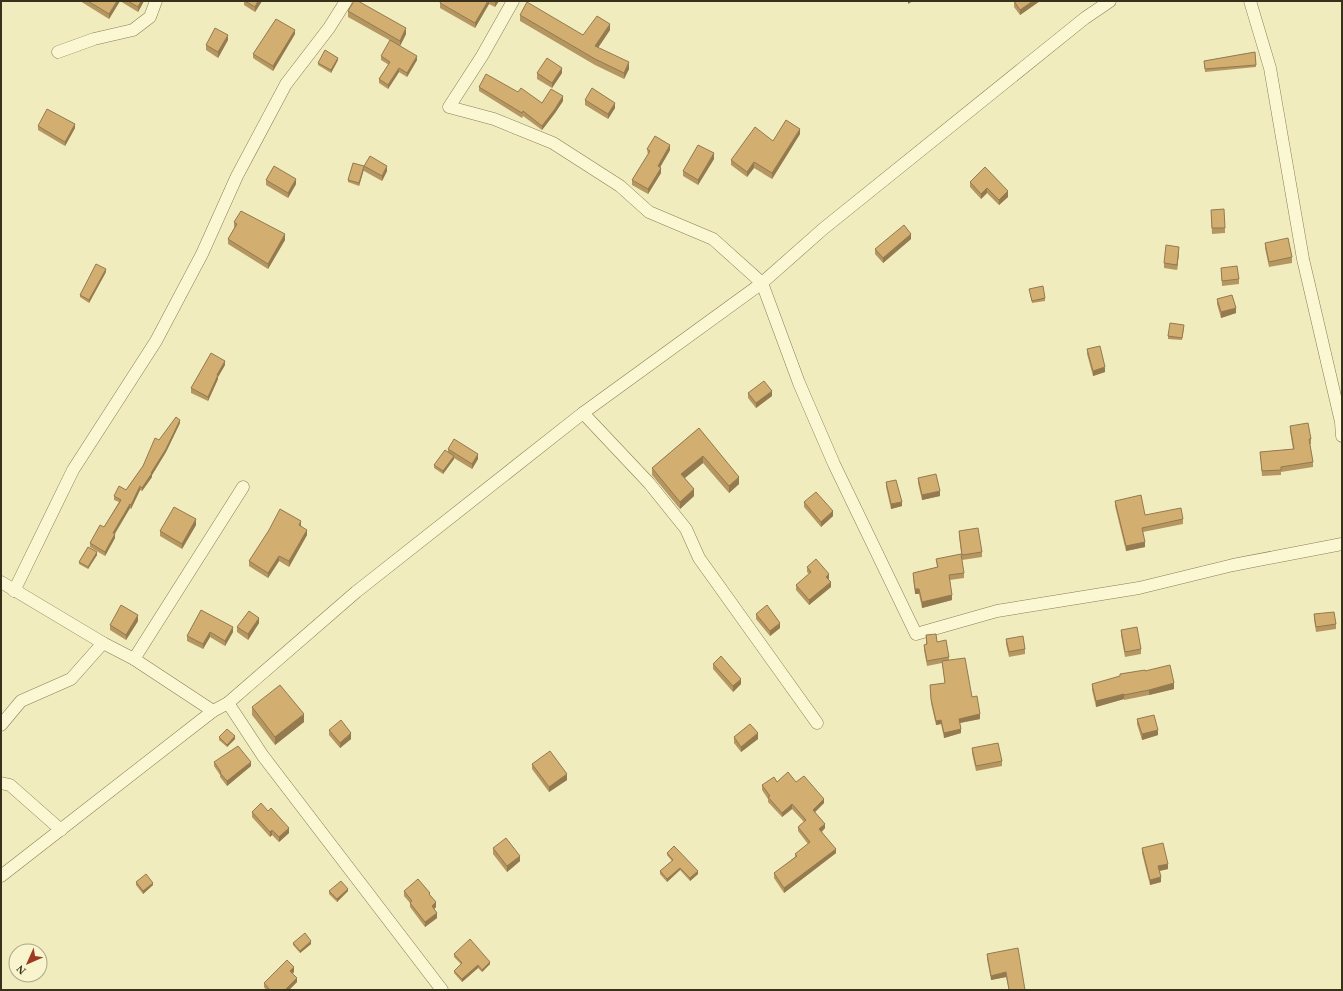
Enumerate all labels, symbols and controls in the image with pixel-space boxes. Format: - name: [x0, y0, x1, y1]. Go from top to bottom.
- north arrow: [8, 943, 48, 983]
- text: N: [14, 963, 28, 977]

